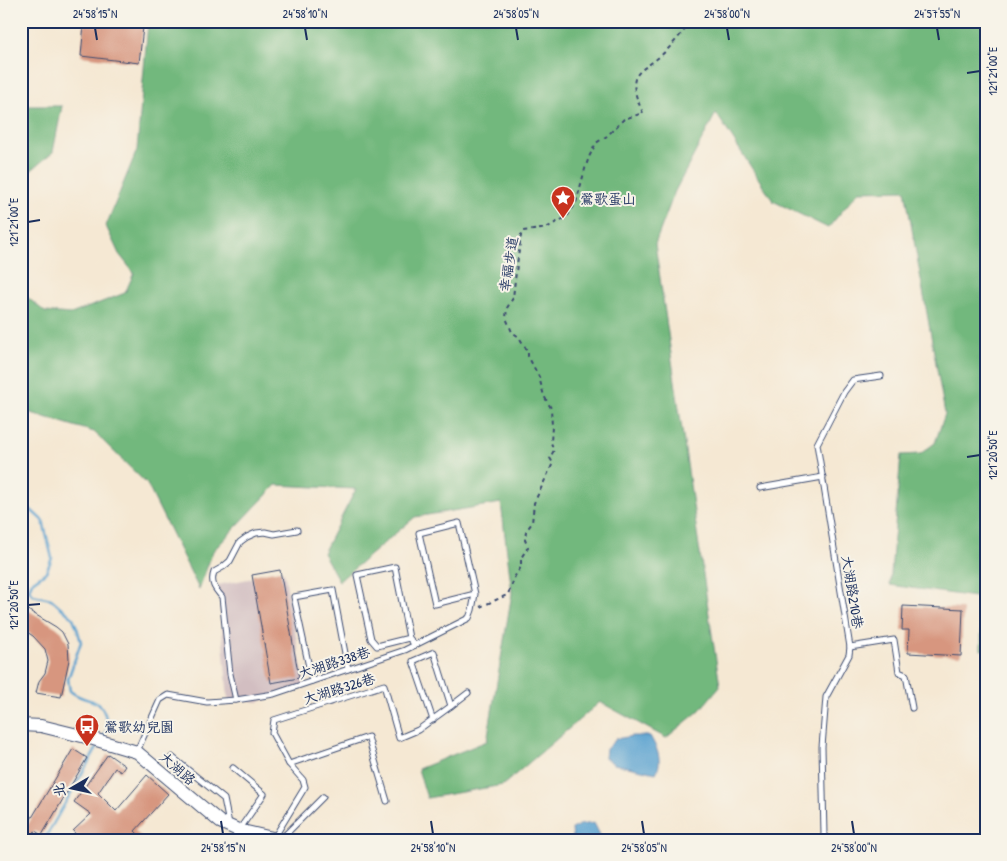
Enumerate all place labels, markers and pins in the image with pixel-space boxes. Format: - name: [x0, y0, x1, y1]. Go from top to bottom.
- place icon: 鶯歌蛋山: [550, 185, 576, 219]
- place label: 鶯歌蛋山: [580, 189, 636, 208]
- bus stop icon: 鶯歌幼兒園: [74, 713, 100, 747]
- place label: 鶯歌幼兒園: [104, 717, 174, 736]

